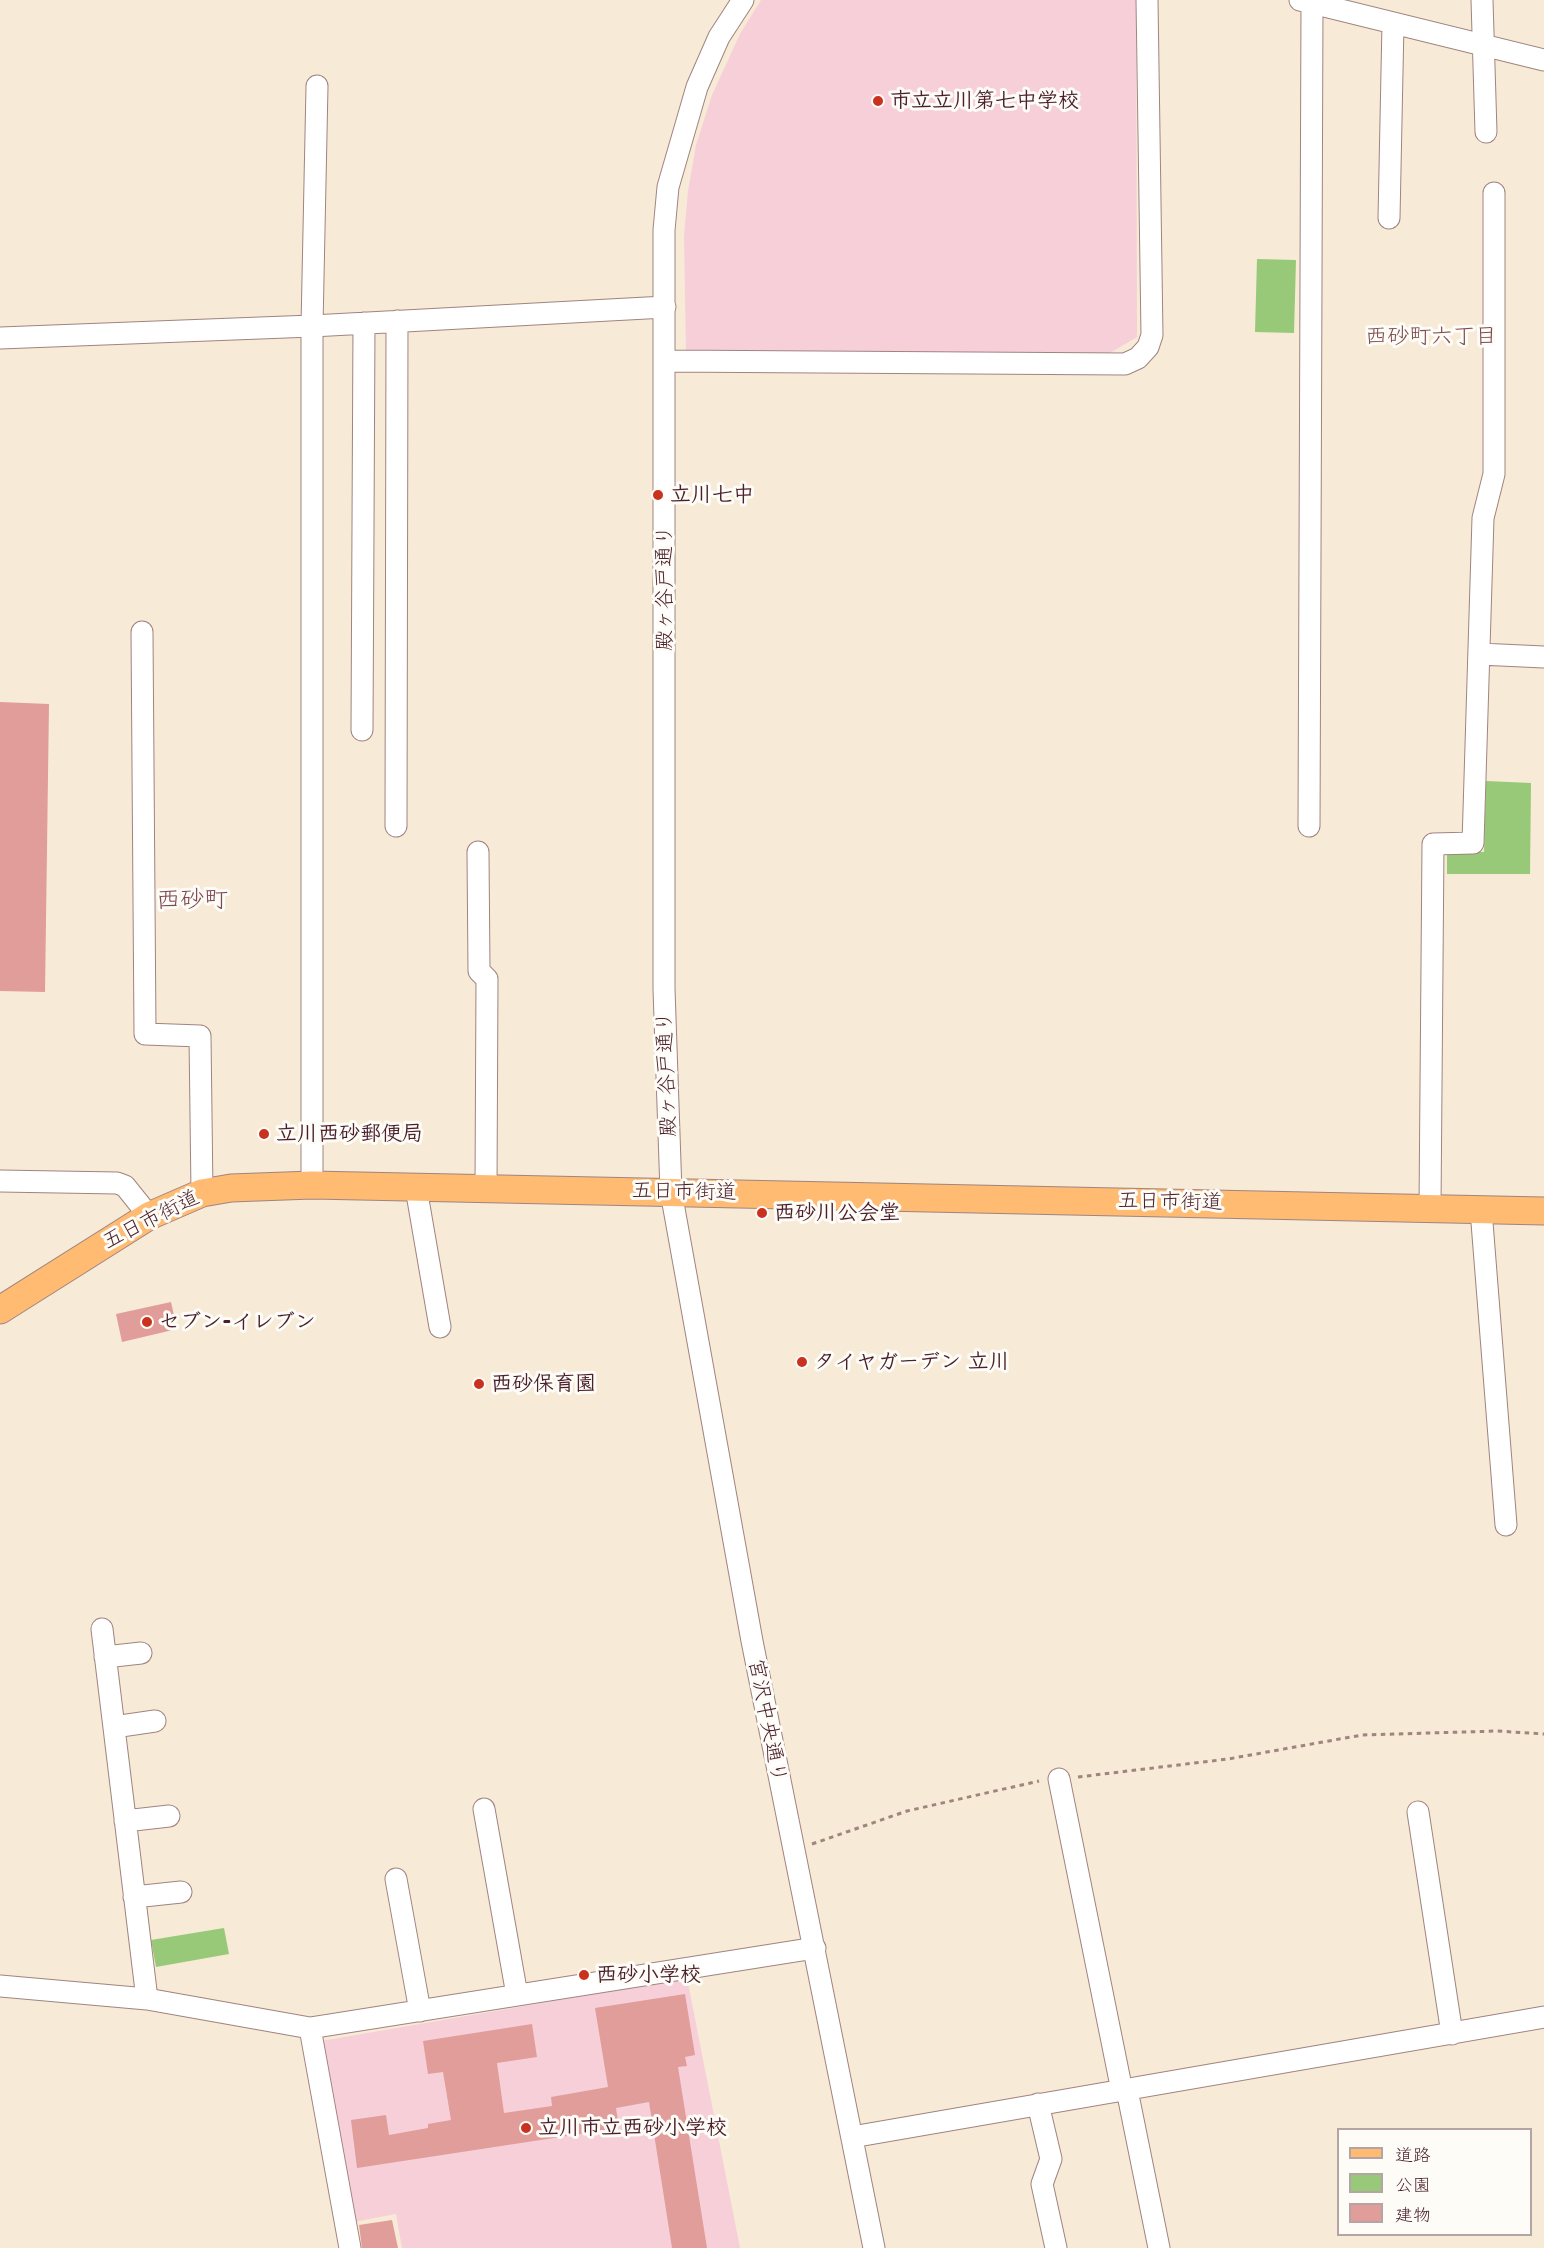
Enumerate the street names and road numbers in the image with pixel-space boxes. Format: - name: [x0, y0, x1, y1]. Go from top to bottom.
- street label: 殿ヶ谷戸通り: [652, 525, 678, 651]
- street label: 殿ヶ谷戸通り: [652, 1011, 682, 1137]
- street label: 五日市街道: [631, 1178, 737, 1206]
- street label: 五日市街道: [99, 1185, 203, 1255]
- street label: 五日市街道: [1117, 1188, 1223, 1216]
- street label: 宮沢中央通り: [743, 1657, 791, 1785]

